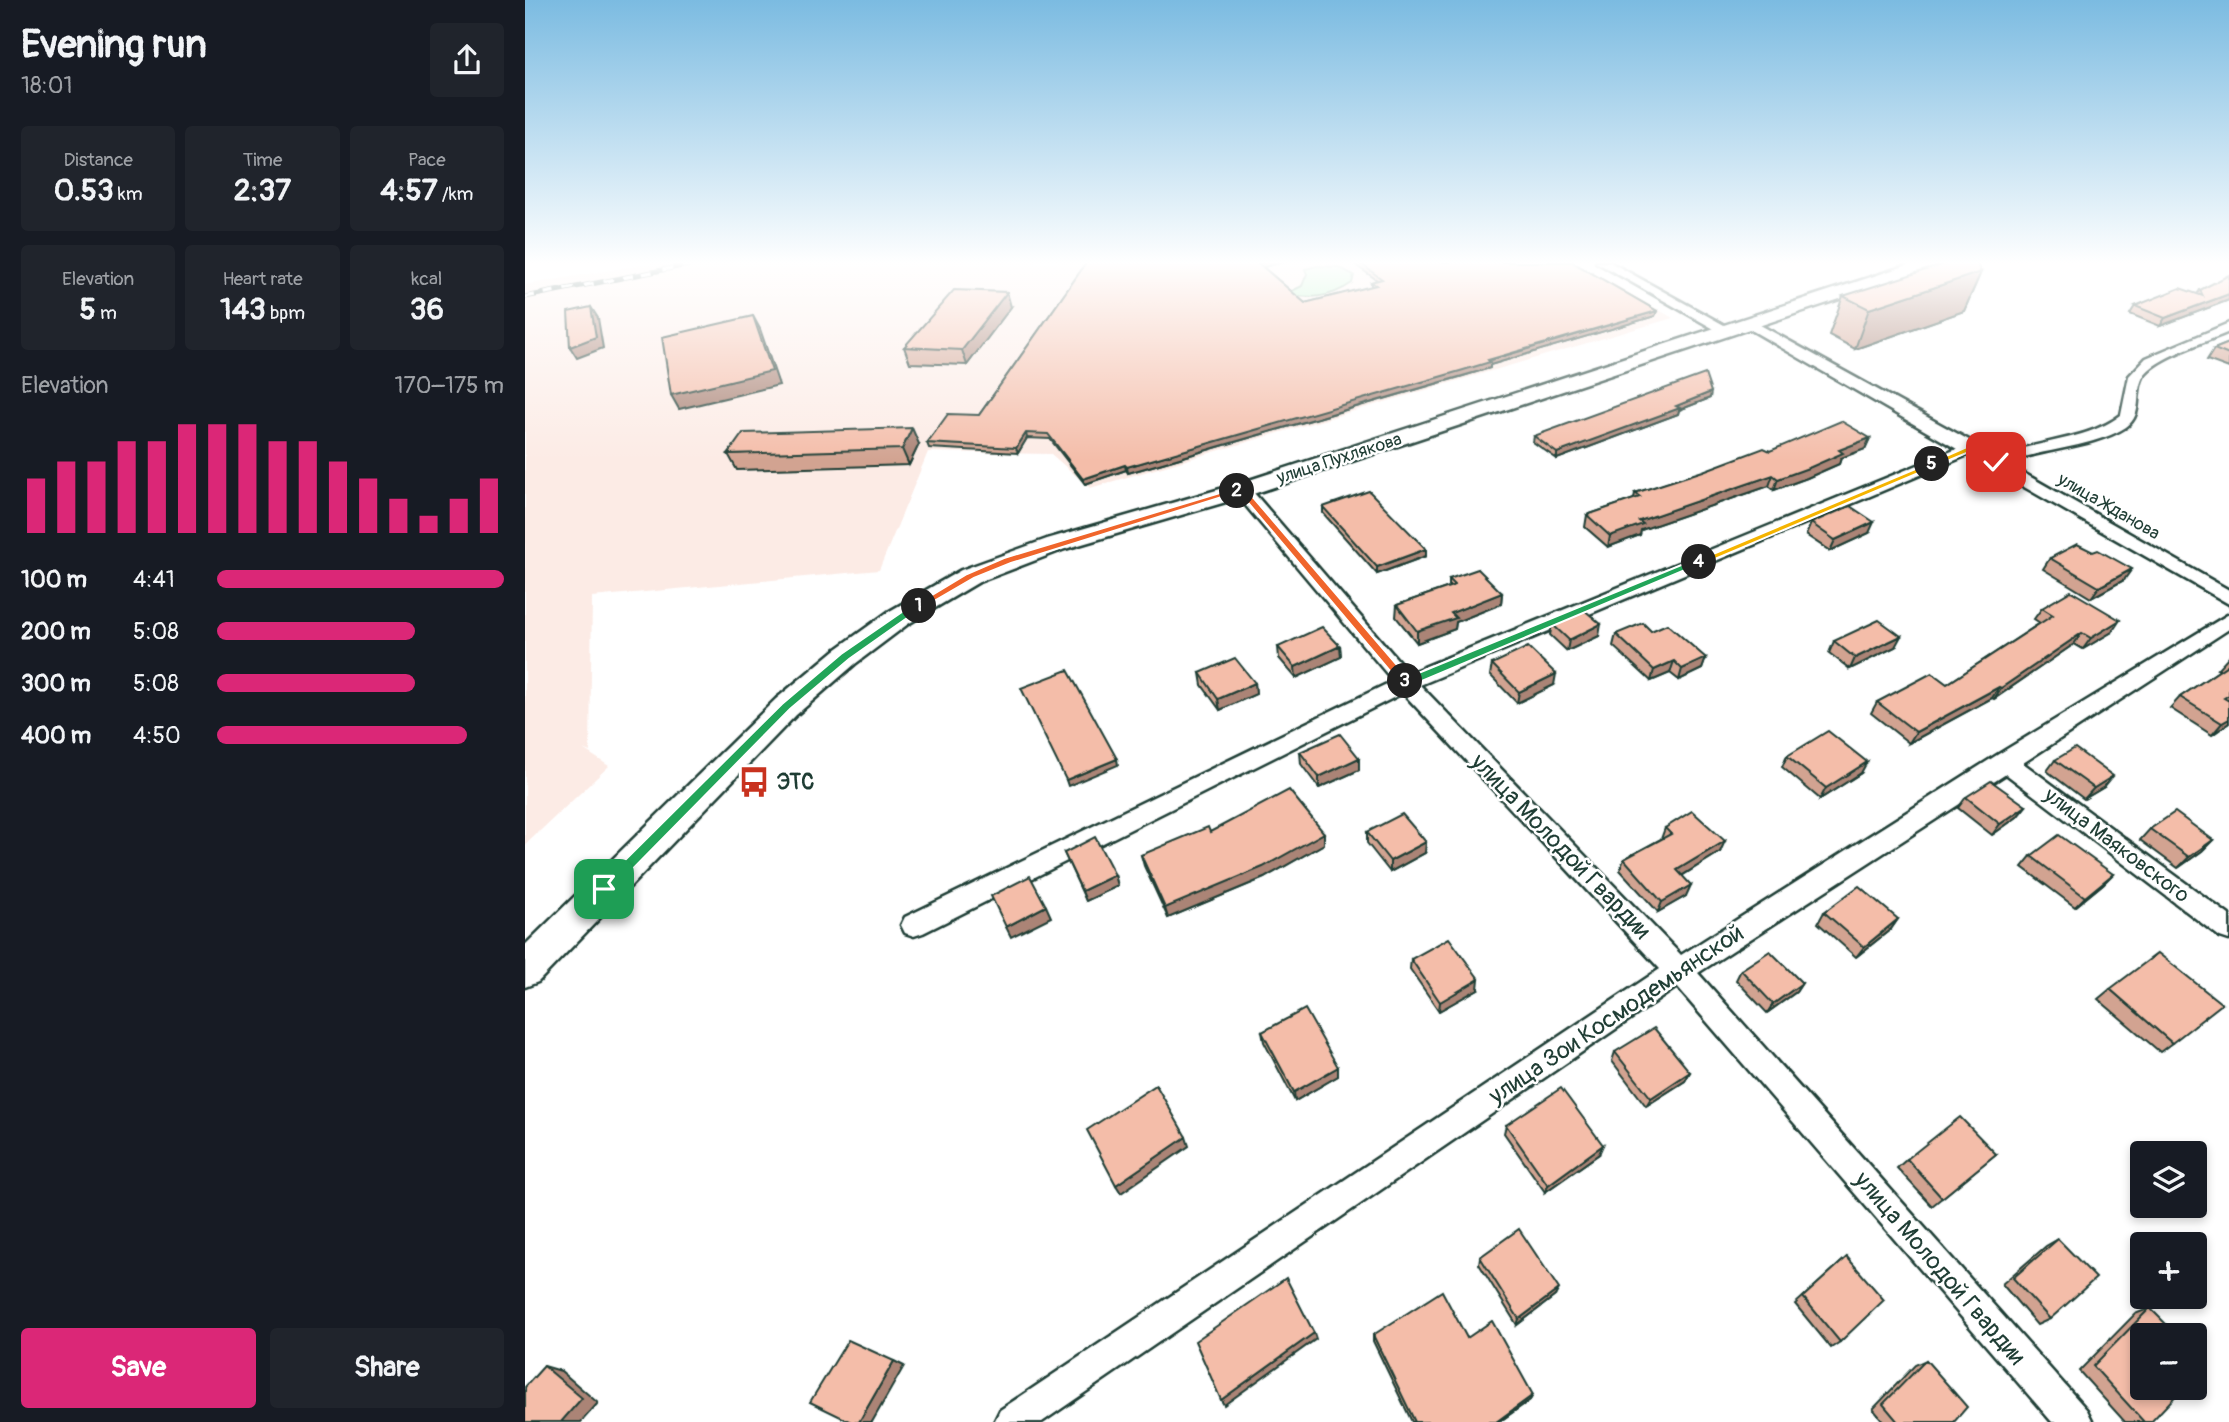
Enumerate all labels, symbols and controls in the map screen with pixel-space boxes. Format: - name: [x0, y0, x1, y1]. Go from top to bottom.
- text: Evening run: [21, 21, 207, 69]
- button: share: [430, 23, 504, 97]
- text: 18:01: [21, 71, 72, 100]
- text: Distance: [63, 148, 133, 172]
- text: Time: [243, 148, 282, 172]
- text: Pace: [408, 148, 446, 172]
- text: 0.53: [54, 172, 114, 209]
- text: 2:37: [234, 172, 291, 209]
- text: 4:57: [380, 172, 438, 209]
- text: km: [114, 182, 143, 206]
- text: /km: [438, 182, 473, 206]
- text: Elevation: [62, 267, 134, 291]
- text: Heart rate: [222, 267, 303, 291]
- text: kcal: [411, 267, 442, 291]
- text: 5: [80, 291, 96, 328]
- text: 143: [220, 291, 266, 328]
- text: 36: [410, 291, 444, 328]
- text: m: [96, 301, 117, 325]
- text: bpm: [266, 301, 305, 325]
- text: Elevation: [21, 371, 109, 400]
- text: 170–175 m: [395, 371, 504, 400]
- street label: улица Пухлякова: [1273, 427, 1405, 490]
- pin: [1966, 432, 2026, 492]
- icon: check: [1977, 443, 2015, 481]
- pin: 5: [1915, 447, 1949, 482]
- text: 5: [1926, 451, 1937, 475]
- street label: улица Жданова: [2053, 467, 2164, 545]
- pin: 2: [1219, 474, 1255, 508]
- text: 2: [1231, 478, 1242, 502]
- pin: 4: [1681, 544, 1717, 580]
- text: 4: [1693, 549, 1704, 573]
- text: 100 m: [21, 565, 87, 594]
- text: 4:41: [133, 565, 175, 594]
- pin: 1: [901, 588, 937, 624]
- text: 1: [915, 593, 922, 617]
- text: 200 m: [21, 617, 91, 646]
- text: 5:08: [133, 617, 179, 646]
- pin: 3: [1387, 664, 1423, 698]
- text: 3: [1399, 668, 1410, 692]
- text: 300 m: [21, 669, 91, 698]
- text: 5:08: [133, 669, 179, 698]
- text: 400 m: [21, 721, 91, 750]
- text: 4:50: [133, 721, 181, 750]
- street label: улица Молодой Гвардии: [1464, 747, 1657, 945]
- bus stop icon: ЭТС: [737, 765, 771, 799]
- place label: ЭТС: [777, 769, 814, 796]
- street label: улица Маяковского: [2038, 781, 2195, 909]
- pin: [574, 859, 634, 919]
- icon: arrive: [585, 870, 623, 908]
- street label: улица Зои Космодемьянской: [1483, 918, 1749, 1111]
- map controls: [2130, 1141, 2207, 1400]
- button: layers: [2130, 1141, 2207, 1218]
- street label: улица Молодой Гвардии: [1847, 1165, 2032, 1371]
- button: +: [2130, 1232, 2207, 1309]
- button: −: [2130, 1323, 2207, 1400]
- button: Save: [21, 1328, 256, 1408]
- button: Share: [270, 1328, 504, 1408]

